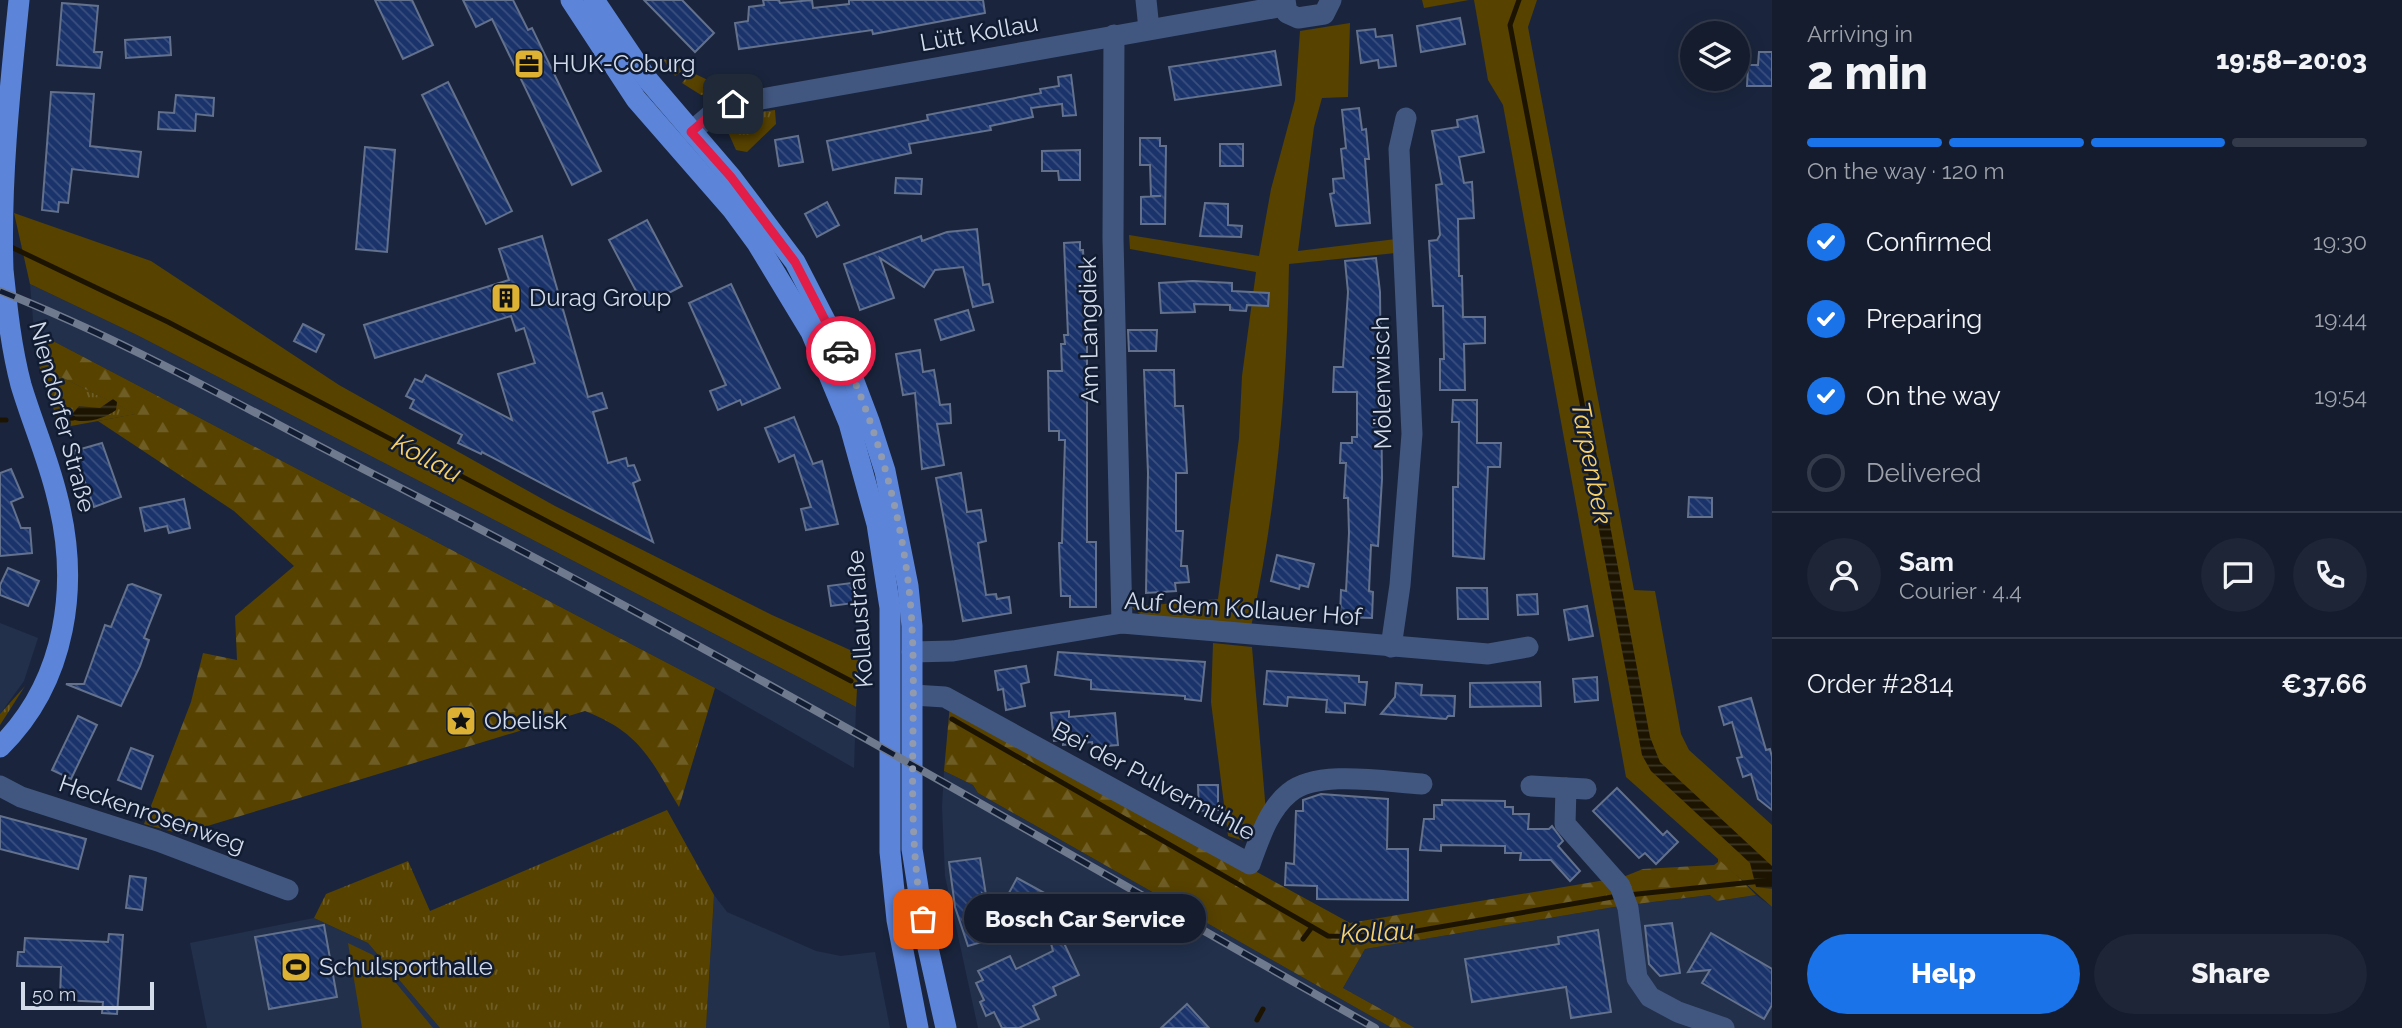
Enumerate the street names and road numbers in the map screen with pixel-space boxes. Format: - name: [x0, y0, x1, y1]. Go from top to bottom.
- street label: Lütt Kollau: [917, 8, 1040, 57]
- street label: Am Langdiek: [1073, 256, 1104, 404]
- street label: Mölenwisch: [1366, 316, 1397, 450]
- street label: Niendorfer Straße: [23, 318, 102, 515]
- street label: Kollaustraße: [840, 549, 879, 689]
- street label: Auf dem Kollauer Hof: [1123, 586, 1364, 631]
- street label: Bei der Pulvermühle: [1048, 715, 1261, 846]
- street label: Heckenrosenweg: [55, 768, 249, 859]

